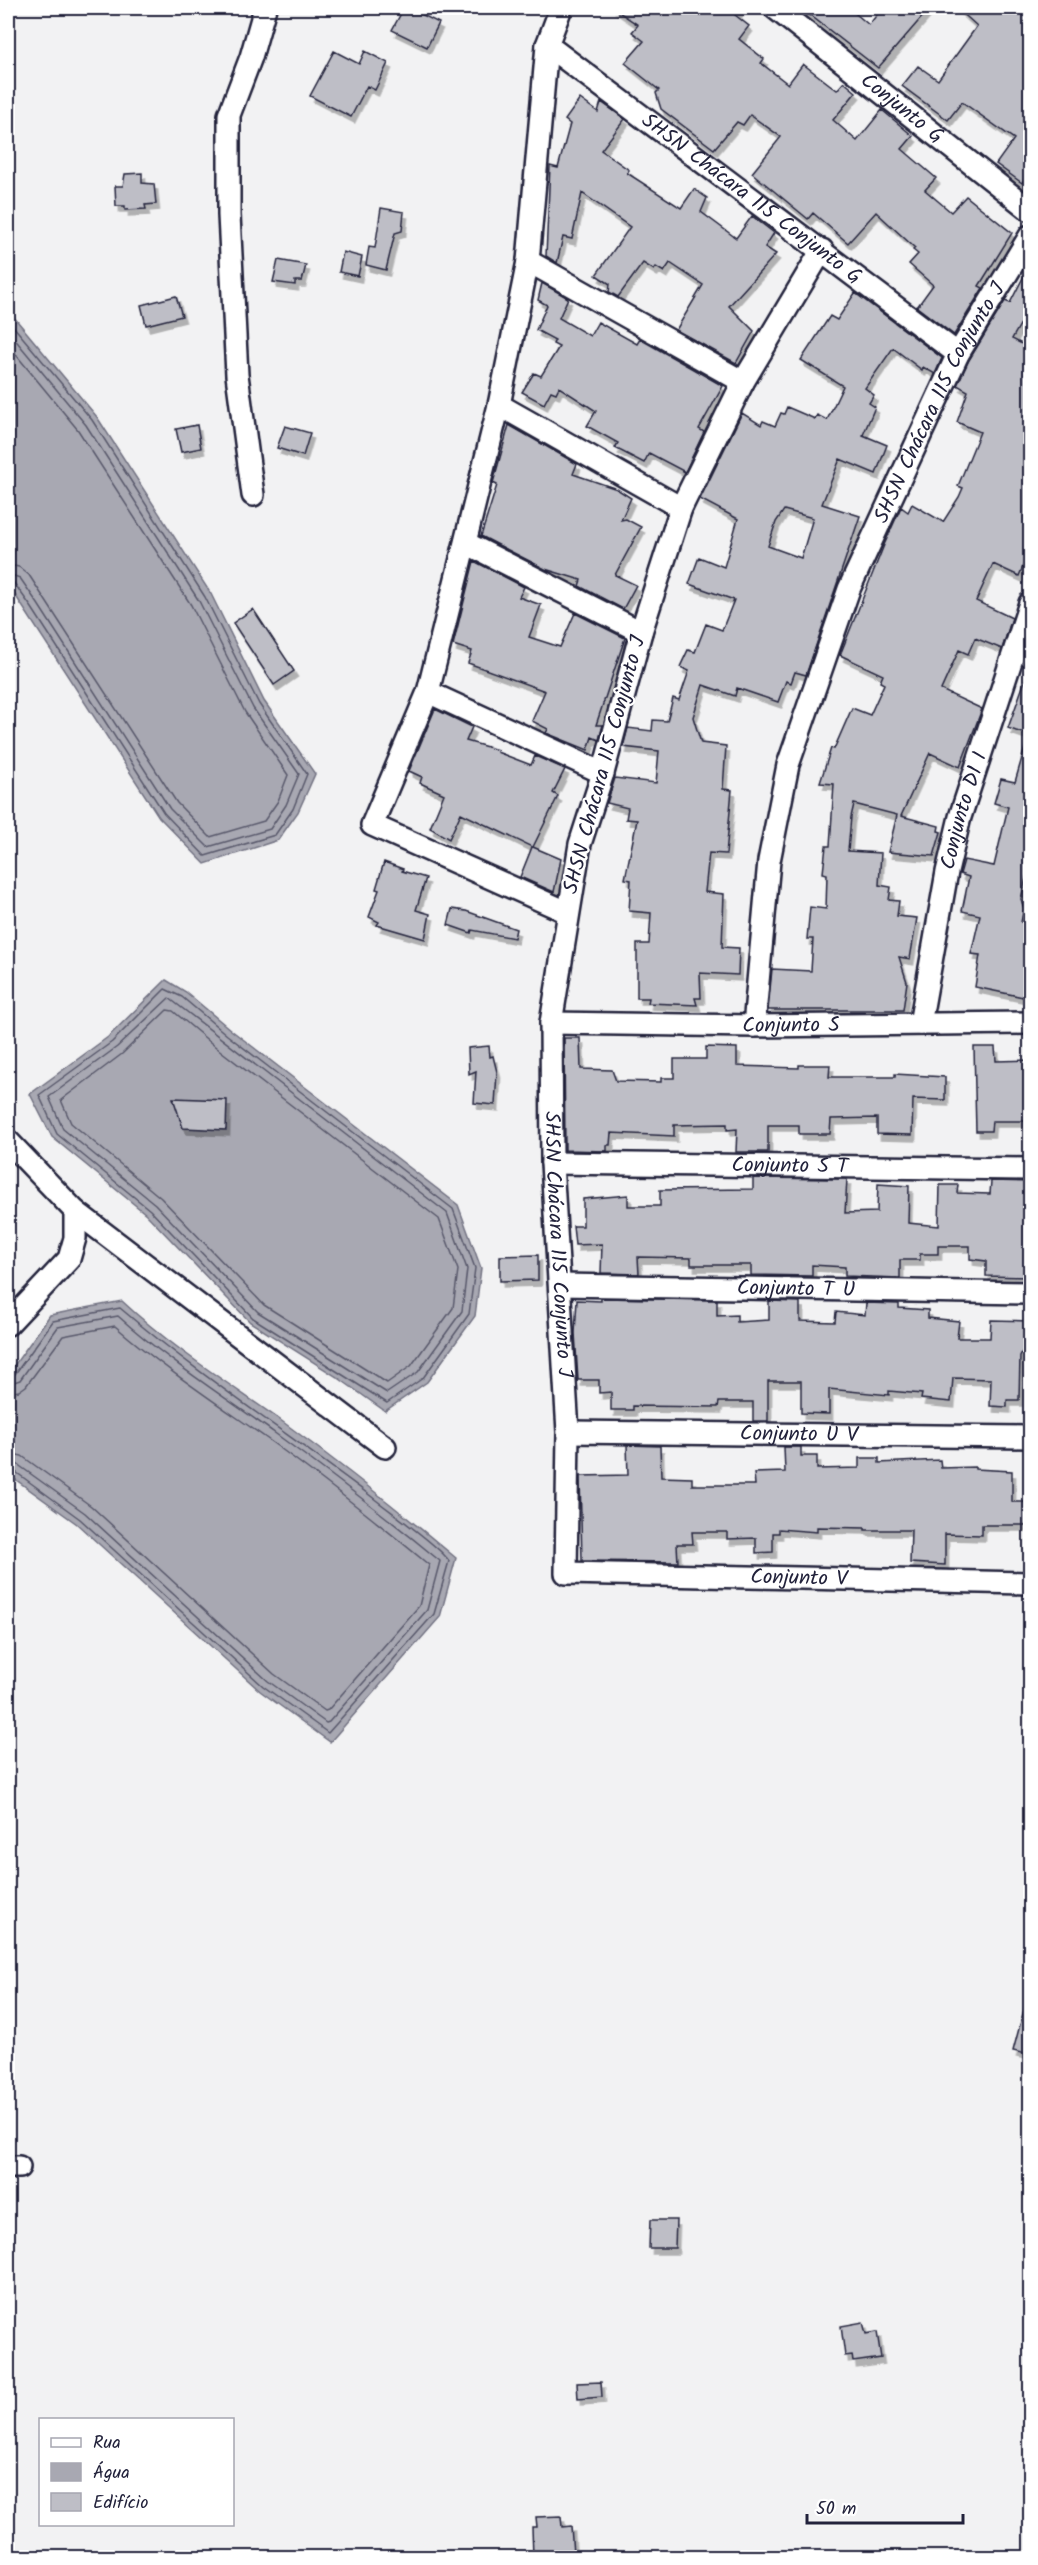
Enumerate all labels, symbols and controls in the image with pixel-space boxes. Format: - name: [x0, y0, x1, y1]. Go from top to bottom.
- street label: Conjunto G: [853, 65, 951, 152]
- street label: SHSN Chácara 115 Conjunto G: [634, 105, 869, 293]
- street label: SHSN Chácara 115 Conjunto J: [865, 275, 1015, 529]
- street label: SHSN Chácara 115 Conjunto J: [555, 631, 656, 898]
- street label: Conjunto D1 I: [932, 748, 997, 873]
- street label: Conjunto S: [742, 1009, 840, 1043]
- street label: SHSN Chácara 115 Conjunto J: [535, 1111, 581, 1379]
- street label: Conjunto S T: [731, 1149, 850, 1183]
- street label: Conjunto T U: [737, 1272, 855, 1307]
- street label: Conjunto U V: [740, 1417, 860, 1452]
- street label: Conjunto V: [750, 1560, 850, 1596]
- legend: [39, 2418, 234, 2526]
- text: Rua: [93, 2429, 121, 2458]
- text: Água: [93, 2459, 130, 2488]
- scale bar: [807, 2487, 963, 2525]
- text: Edifício: [93, 2489, 148, 2518]
- text: 50 m: [816, 2495, 856, 2524]

